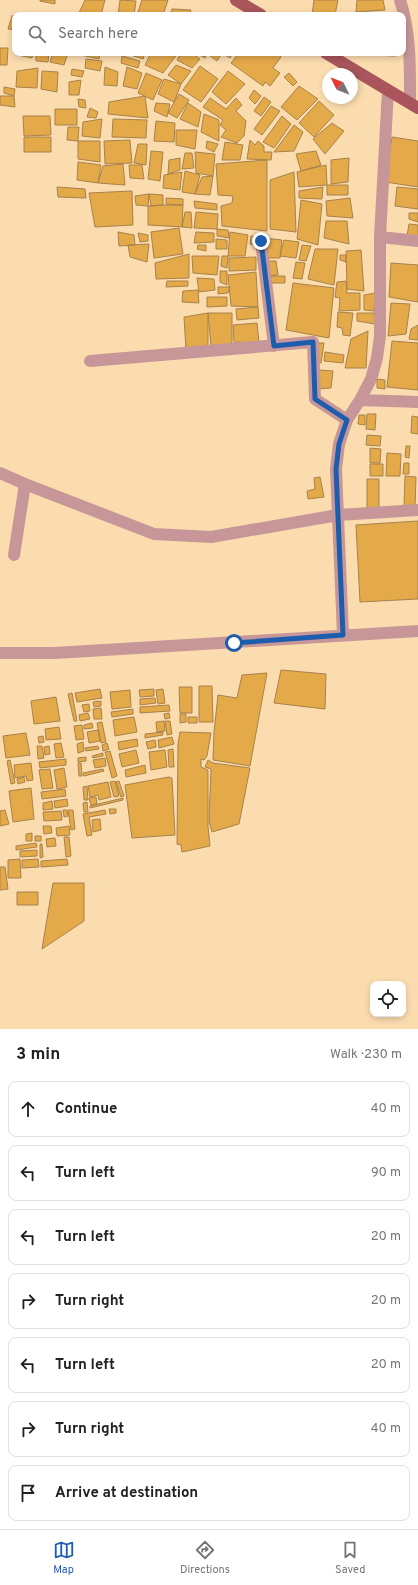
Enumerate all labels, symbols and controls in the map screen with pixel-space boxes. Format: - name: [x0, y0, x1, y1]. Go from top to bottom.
- search box: [12, 12, 406, 56]
- icon: search: [26, 23, 48, 45]
- text: Search here: [58, 25, 138, 44]
- north arrow: [322, 68, 358, 104]
- route end: [252, 232, 270, 250]
- route start: [225, 634, 243, 652]
- map controls: [370, 981, 406, 1017]
- button: locate: [370, 981, 406, 1017]
- text: 3 min: [16, 1044, 60, 1066]
- text: Walk · 230 m: [330, 1047, 402, 1063]
- icon: ahead: [17, 1098, 39, 1120]
- text: Continue: [55, 1100, 117, 1119]
- text: 40 m: [371, 1101, 401, 1117]
- icon: left: [17, 1162, 39, 1184]
- text: Turn left: [55, 1164, 115, 1183]
- text: 90 m: [371, 1165, 401, 1181]
- icon: left: [17, 1226, 39, 1248]
- text: Turn left: [55, 1228, 115, 1247]
- text: 20 m: [371, 1229, 401, 1245]
- icon: right: [17, 1290, 39, 1312]
- text: Turn right: [55, 1292, 124, 1311]
- text: 20 m: [371, 1293, 401, 1309]
- icon: left: [17, 1354, 39, 1376]
- text: Turn left: [55, 1356, 115, 1375]
- text: 20 m: [371, 1357, 401, 1373]
- icon: right: [17, 1418, 39, 1440]
- text: Turn right: [55, 1420, 124, 1439]
- text: 40 m: [371, 1421, 401, 1437]
- icon: arrive: [17, 1482, 39, 1504]
- text: Arrive at destination: [55, 1484, 198, 1503]
- tab: Map: [53, 1539, 75, 1577]
- tab: Directions: [180, 1539, 230, 1577]
- tab: Saved: [335, 1539, 365, 1577]

